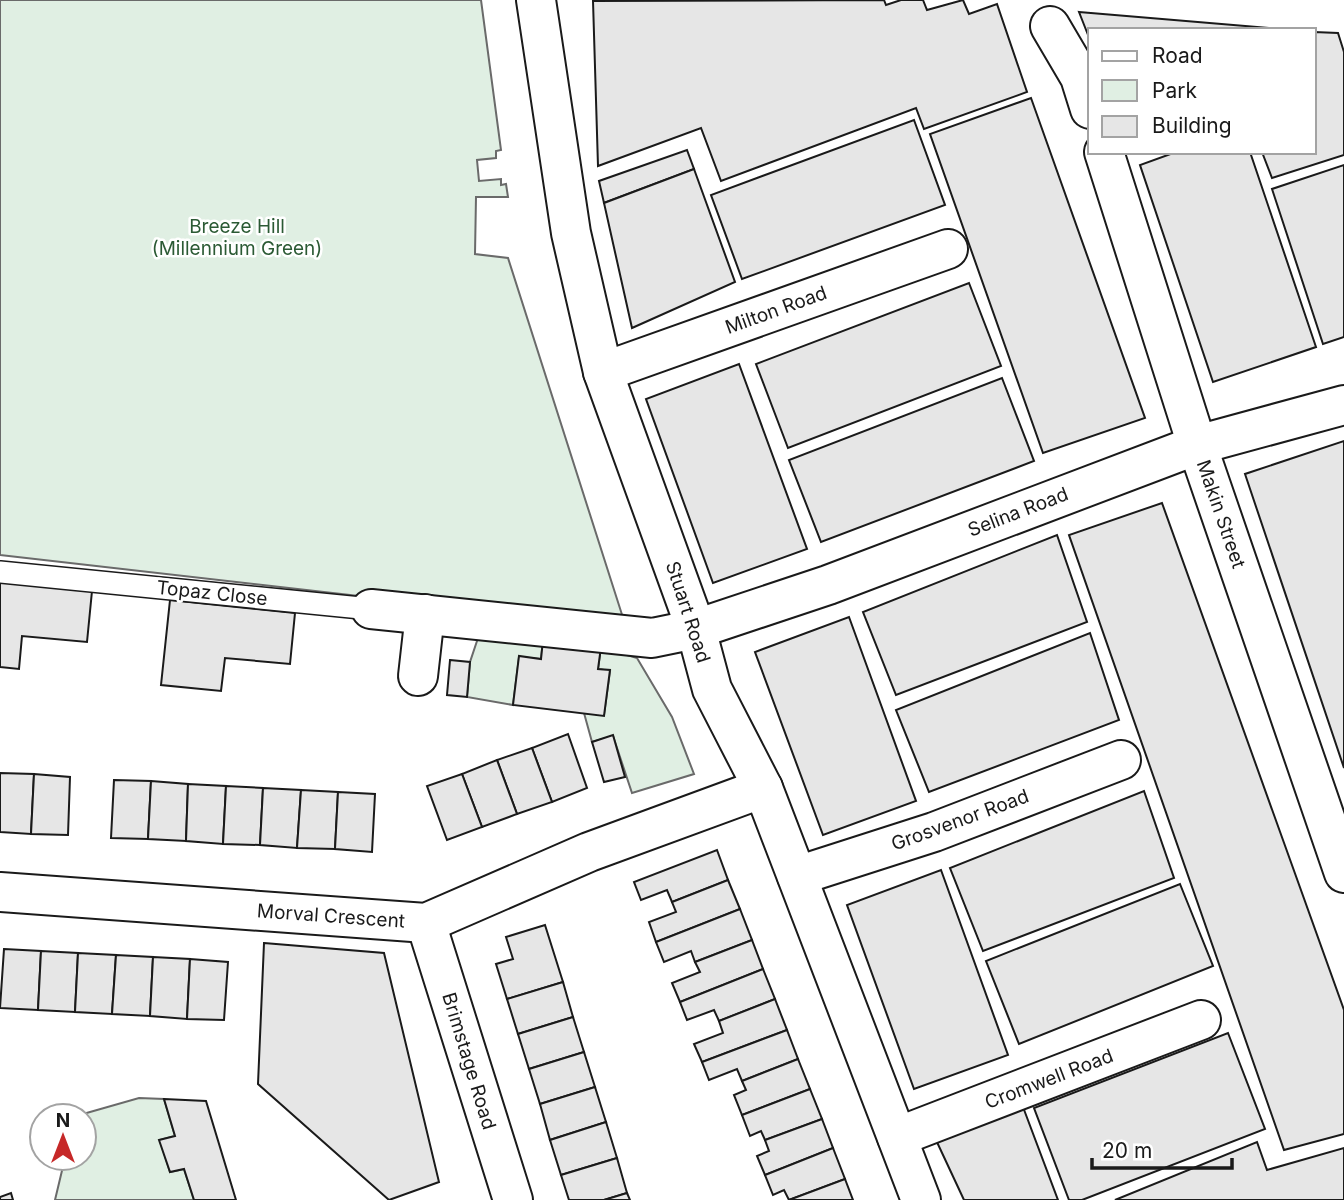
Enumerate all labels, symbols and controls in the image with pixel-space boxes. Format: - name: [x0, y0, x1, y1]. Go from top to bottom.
- legend: [1088, 28, 1316, 154]
- text: Road: [1152, 43, 1203, 68]
- text: Park: [1152, 78, 1197, 103]
- text: Building: [1152, 113, 1232, 138]
- park label: Breeze Hill (Millennium Green): [152, 215, 322, 260]
- street label: Milton Road: [722, 281, 830, 339]
- street label: Makin Street: [1192, 457, 1250, 571]
- street label: Selina Road: [965, 482, 1071, 542]
- street label: Stuart Road: [661, 558, 715, 666]
- street label: Topaz Close: [155, 576, 269, 610]
- street label: Grosvenor Road: [888, 784, 1032, 856]
- street label: Morval Crescent: [256, 899, 406, 933]
- street label: Brimstage Road: [437, 990, 501, 1132]
- street label: Cromwell Road: [982, 1044, 1116, 1114]
- north arrow: [28, 1102, 98, 1172]
- text: N: [56, 1109, 70, 1132]
- scale bar: [1092, 1126, 1232, 1170]
- text: 20 m: [1102, 1138, 1152, 1163]

